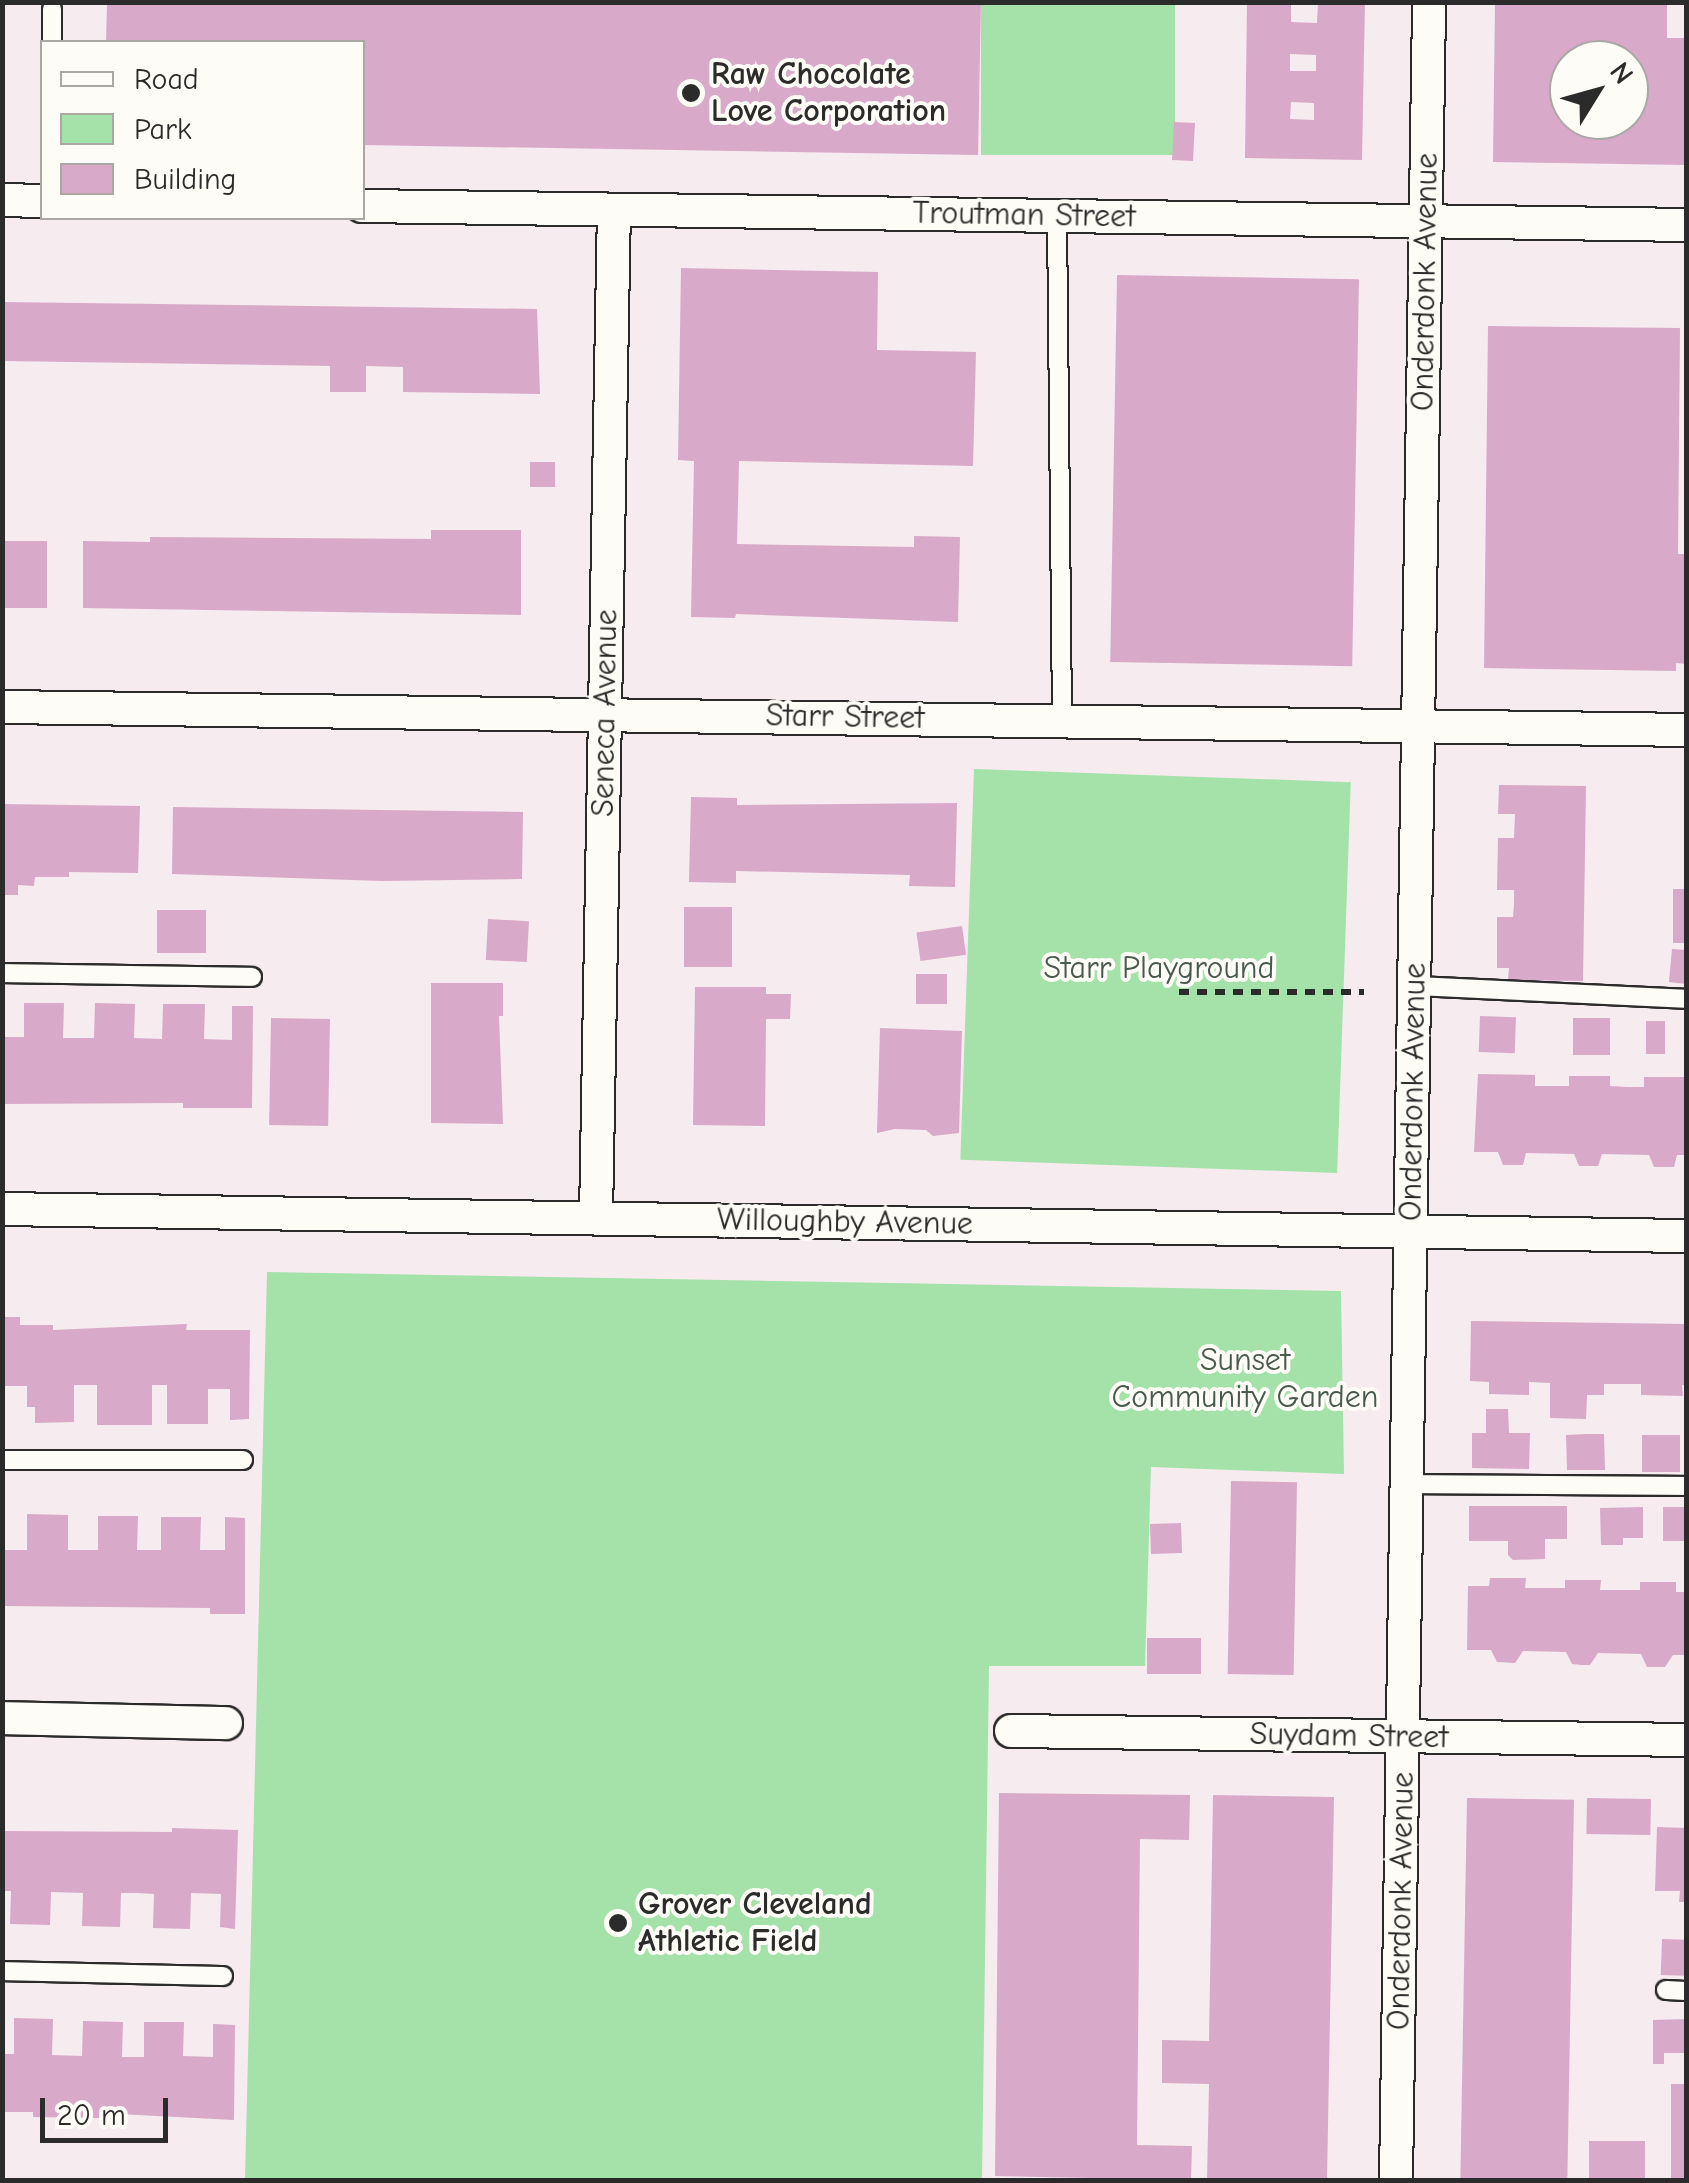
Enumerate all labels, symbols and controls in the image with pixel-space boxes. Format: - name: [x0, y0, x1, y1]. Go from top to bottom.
- legend: [40, 40, 365, 220]
- north arrow: [1549, 40, 1649, 140]
- place label: Raw Chocolate Love Corporation: [711, 56, 946, 131]
- text: N: [1603, 56, 1640, 90]
- text: Road: [134, 62, 199, 97]
- marker: Raw Chocolate Love Corporation: [680, 82, 702, 104]
- text: Park: [134, 112, 191, 147]
- street label: Onderdonk Avenue: [1404, 153, 1446, 411]
- text: Building: [134, 162, 237, 197]
- street label: Troutman Street: [912, 194, 1136, 236]
- street label: Seneca Avenue: [584, 609, 626, 817]
- street label: Starr Street: [765, 696, 925, 738]
- park label: Starr Playground: [1044, 949, 1274, 987]
- street label: Onderdonk Avenue: [1392, 963, 1434, 1221]
- street label: Willoughby Avenue: [717, 1201, 973, 1243]
- park label: Sunset Community Garden: [1112, 1342, 1378, 1417]
- street label: Suydam Street: [1249, 1715, 1449, 1757]
- street label: Onderdonk Avenue: [1380, 1772, 1422, 2030]
- place label: Grover Cleveland Athletic Field: [638, 1886, 872, 1961]
- marker: Grover Cleveland Athletic Field: [607, 1912, 629, 1934]
- scale bar: [45, 2078, 172, 2140]
- text: 20 m: [57, 2098, 126, 2133]

